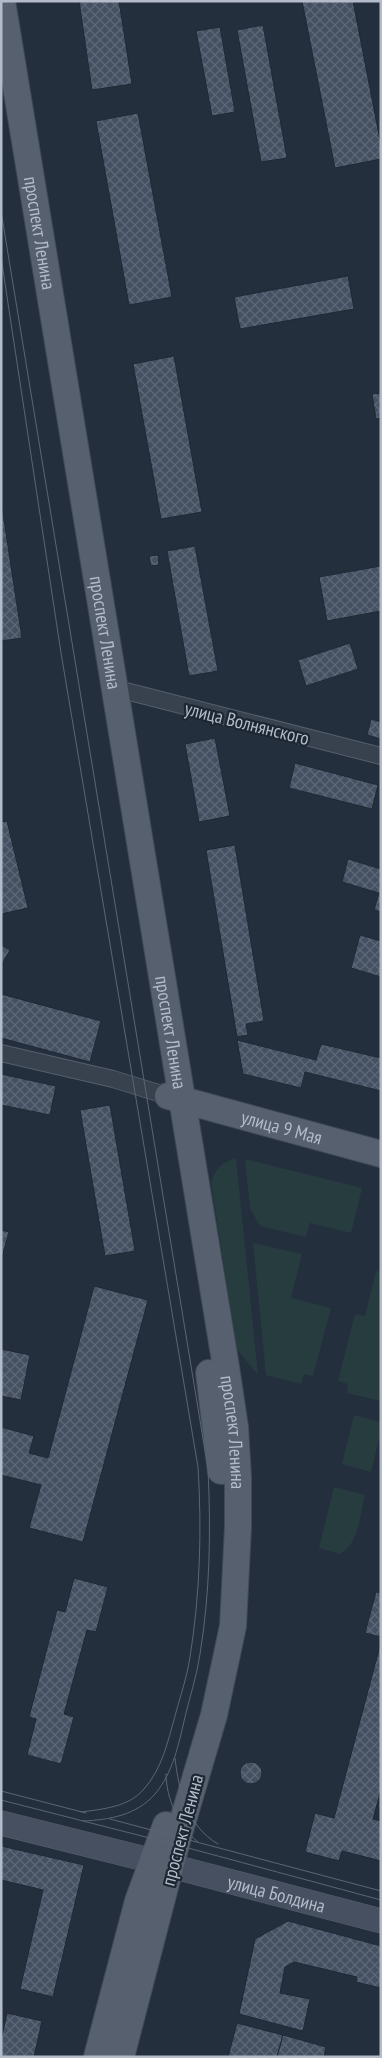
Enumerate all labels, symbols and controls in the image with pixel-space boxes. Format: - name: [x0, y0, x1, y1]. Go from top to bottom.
- street label: проспект Ленина: [19, 175, 61, 291]
- street label: проспект Ленина: [84, 574, 127, 691]
- street label: улица Волнянского: [182, 696, 312, 750]
- street label: проспект Ленина: [150, 974, 192, 1091]
- street label: улица 9 Мая: [239, 1105, 325, 1149]
- street label: проспект Ленина: [215, 1374, 250, 1489]
- street label: проспект Ленина: [156, 1772, 208, 1888]
- street label: улица Болдина: [225, 1869, 328, 1918]

